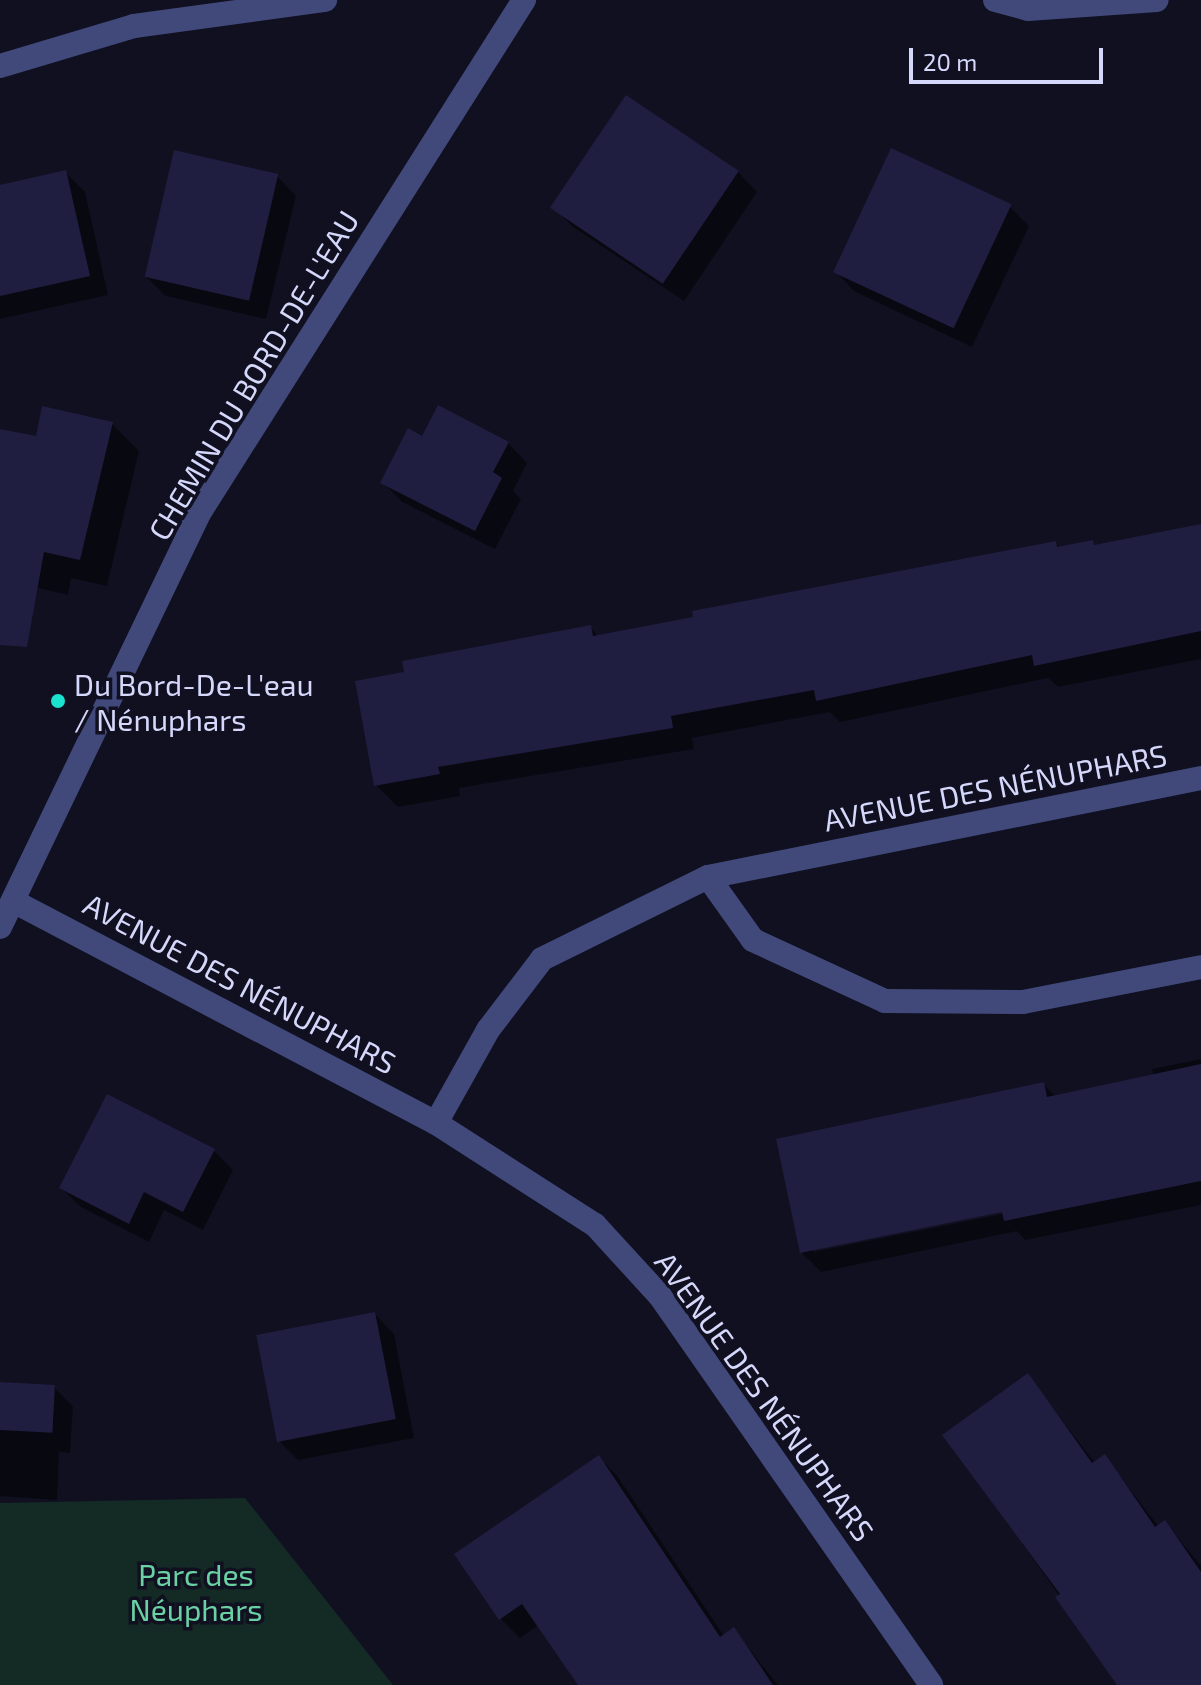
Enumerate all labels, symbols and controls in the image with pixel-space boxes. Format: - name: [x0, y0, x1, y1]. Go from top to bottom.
- scale bar: [913, 32, 1107, 82]
- text: 20 m: [923, 47, 977, 76]
- street label: CHEMIN DU BORD-DE-L'EAU: [140, 204, 366, 546]
- place label: Du Bord-De-L'eau / Nénuphars: [74, 666, 313, 736]
- marker: Du Bord-De-L'eau / Nénuphars: [49, 692, 67, 710]
- street label: AVENUE DES NÉNUPHARS: [821, 736, 1169, 838]
- street label: AVENUE DES NÉNUPHARS: [78, 885, 402, 1081]
- street label: AVENUE DES NÉNUPHARS: [648, 1244, 882, 1548]
- park label: Parc des Néuphars: [130, 1556, 262, 1626]

